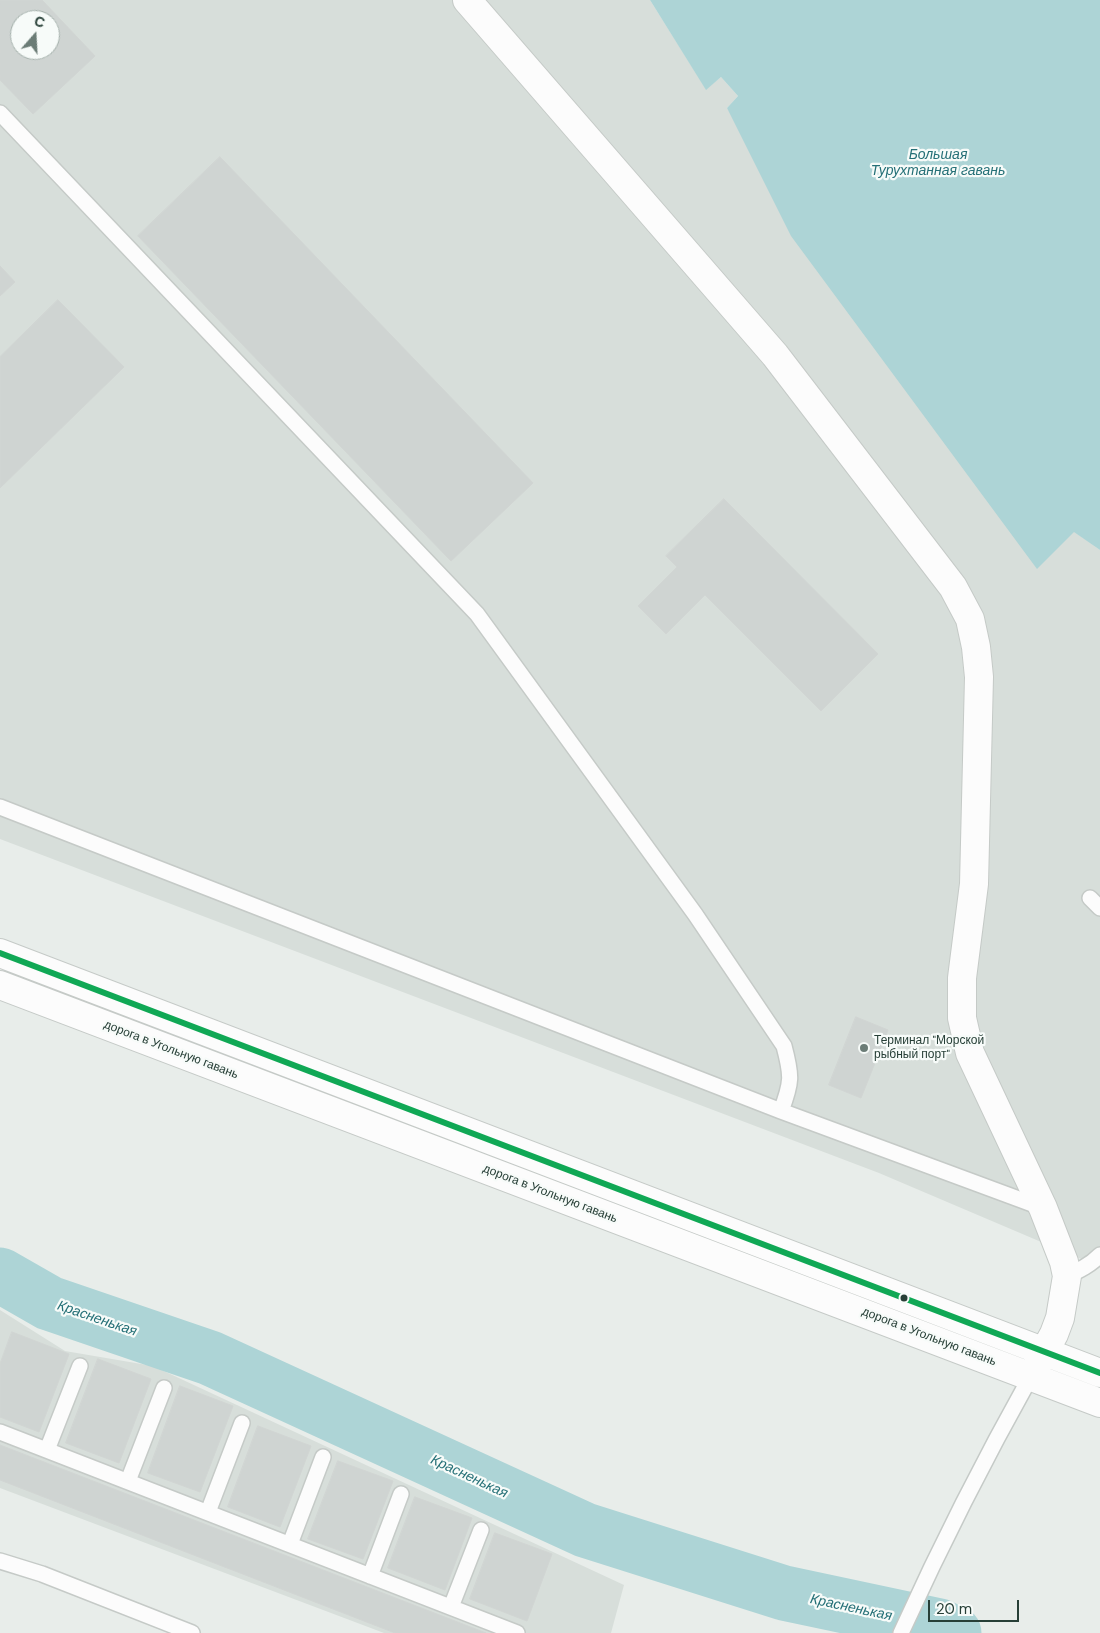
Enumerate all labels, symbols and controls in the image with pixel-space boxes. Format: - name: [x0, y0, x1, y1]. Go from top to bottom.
- north arrow: [10, 10, 60, 60]
- text: С: [32, 12, 47, 32]
- water label: Большая Турухтанная гавань: [871, 147, 1005, 180]
- street label: дорога в Угольную гавань: [102, 1018, 240, 1082]
- place label: Терминал "Морской рыбный порт": [874, 1034, 984, 1062]
- marker: Терминал "Морской рыбный порт": [858, 1042, 870, 1054]
- street label: дорога в Угольную гавань: [481, 1162, 619, 1226]
- unlabelled marker: [899, 1293, 909, 1303]
- water label: Красненькая: [55, 1298, 139, 1340]
- street label: дорога в Угольную гавань: [860, 1305, 998, 1369]
- water label: Красненькая: [428, 1452, 510, 1502]
- scale bar: [930, 1590, 1021, 1622]
- water label: Красненькая: [809, 1591, 893, 1625]
- text: 20 m: [936, 1599, 972, 1619]

